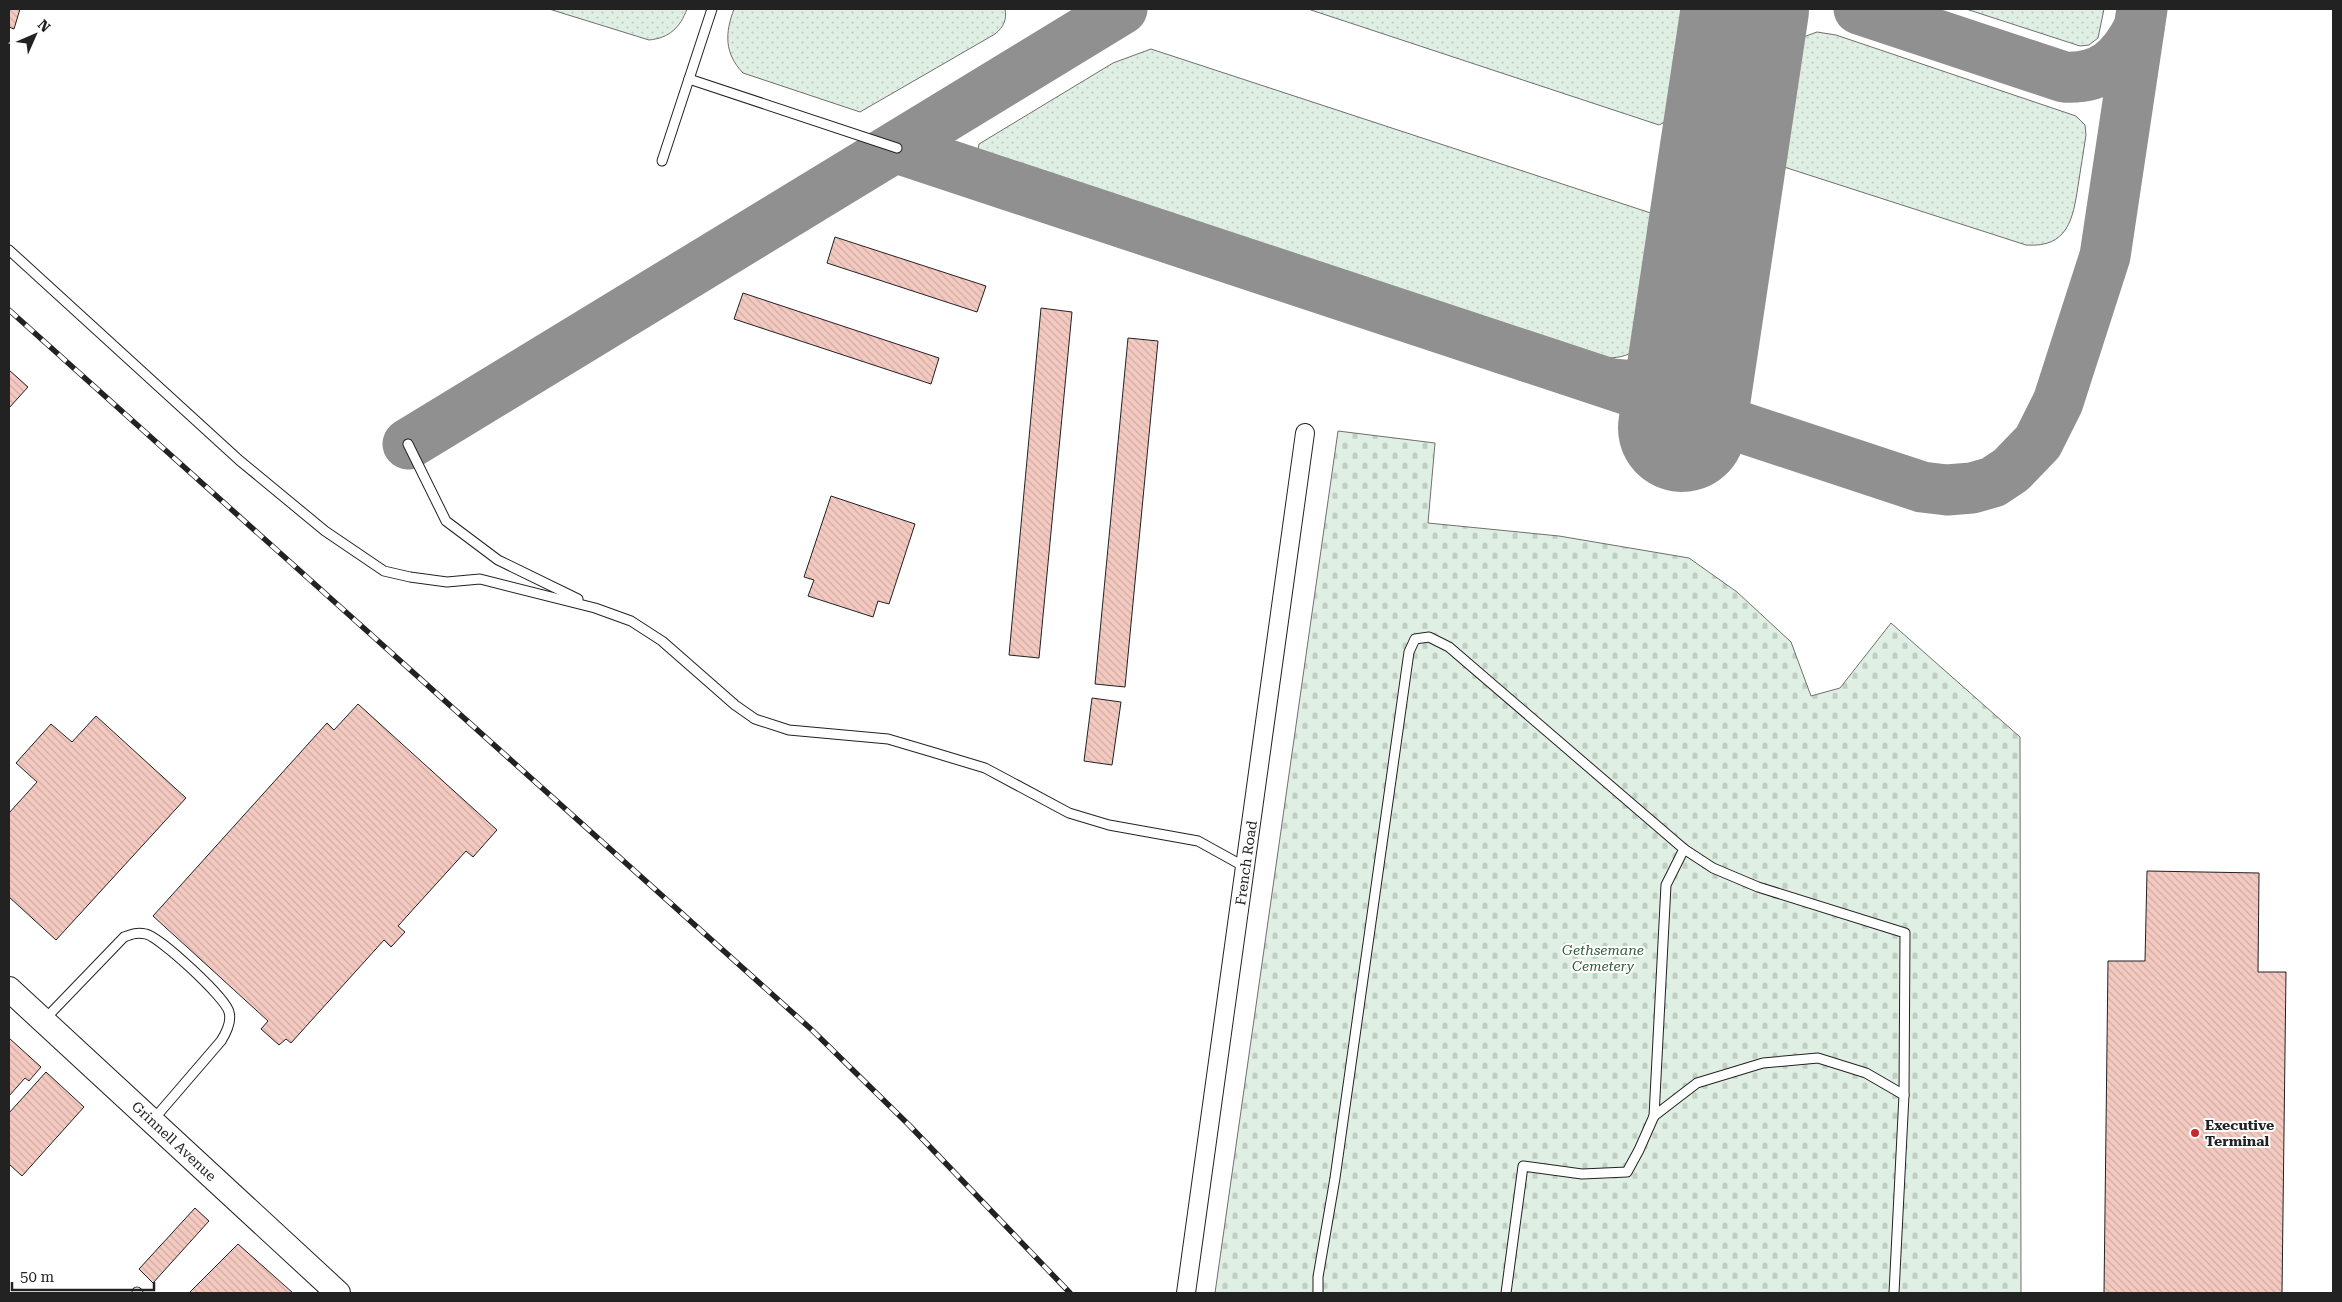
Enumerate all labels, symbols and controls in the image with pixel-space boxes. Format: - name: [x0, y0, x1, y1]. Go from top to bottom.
- north arrow: [10, 10, 60, 60]
- text: N: [35, 16, 54, 35]
- street label: French Road: [1232, 820, 1260, 906]
- park label: Gethsemane Cemetery: [1562, 942, 1644, 974]
- street label: Grinnell Avenue: [129, 1098, 220, 1184]
- place label: Executive Terminal: [2205, 1117, 2274, 1149]
- marker: Executive Terminal: [2189, 1127, 2201, 1139]
- scale bar: [12, 1260, 155, 1292]
- text: 50 m: [20, 1268, 55, 1286]

